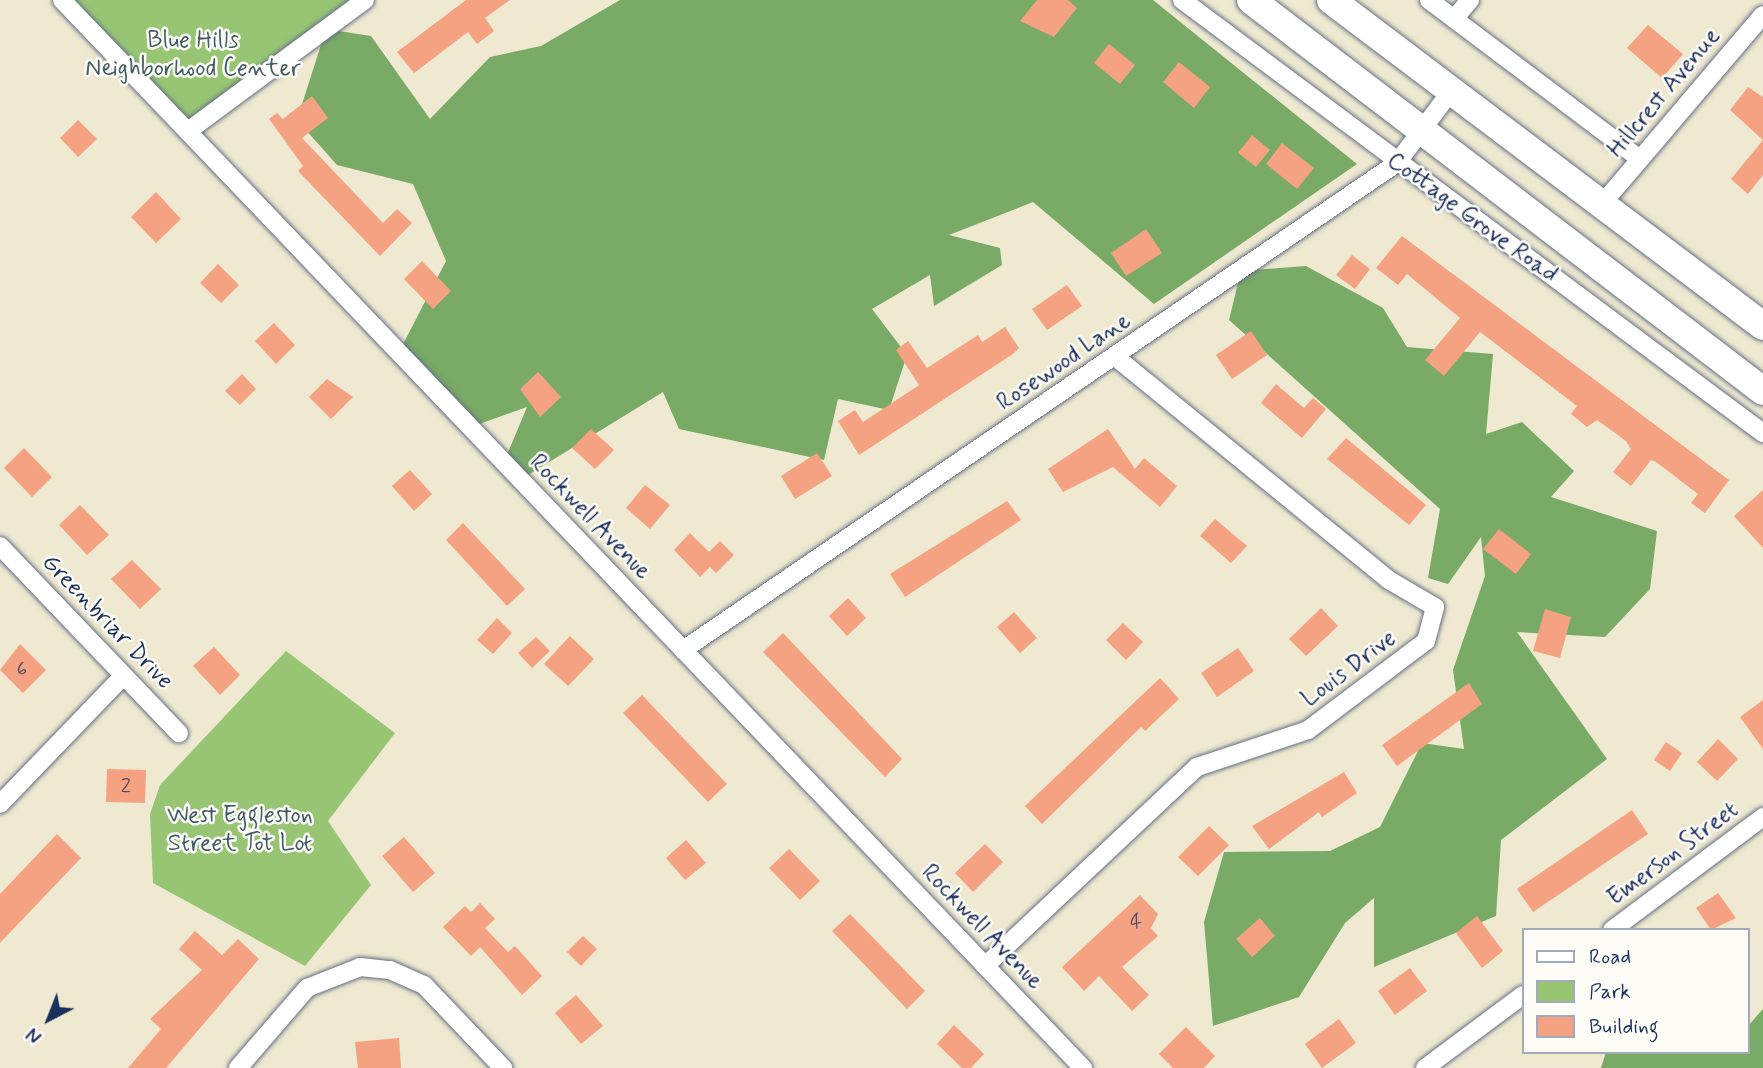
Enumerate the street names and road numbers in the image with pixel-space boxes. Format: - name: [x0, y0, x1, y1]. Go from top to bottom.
- street label: Hillcrest Avenue: [1602, 22, 1726, 164]
- street label: Cottage Grove Road: [1382, 147, 1562, 289]
- street label: Rosewood Lane: [993, 307, 1135, 417]
- street label: Rockwell Avenue: [522, 447, 658, 587]
- street label: Greenbriar Drive: [35, 548, 179, 696]
- street label: Louis Drive: [1297, 625, 1401, 713]
- street label: Emerson Street: [1600, 794, 1746, 914]
- street label: Rockwell Avenue: [914, 857, 1050, 997]

